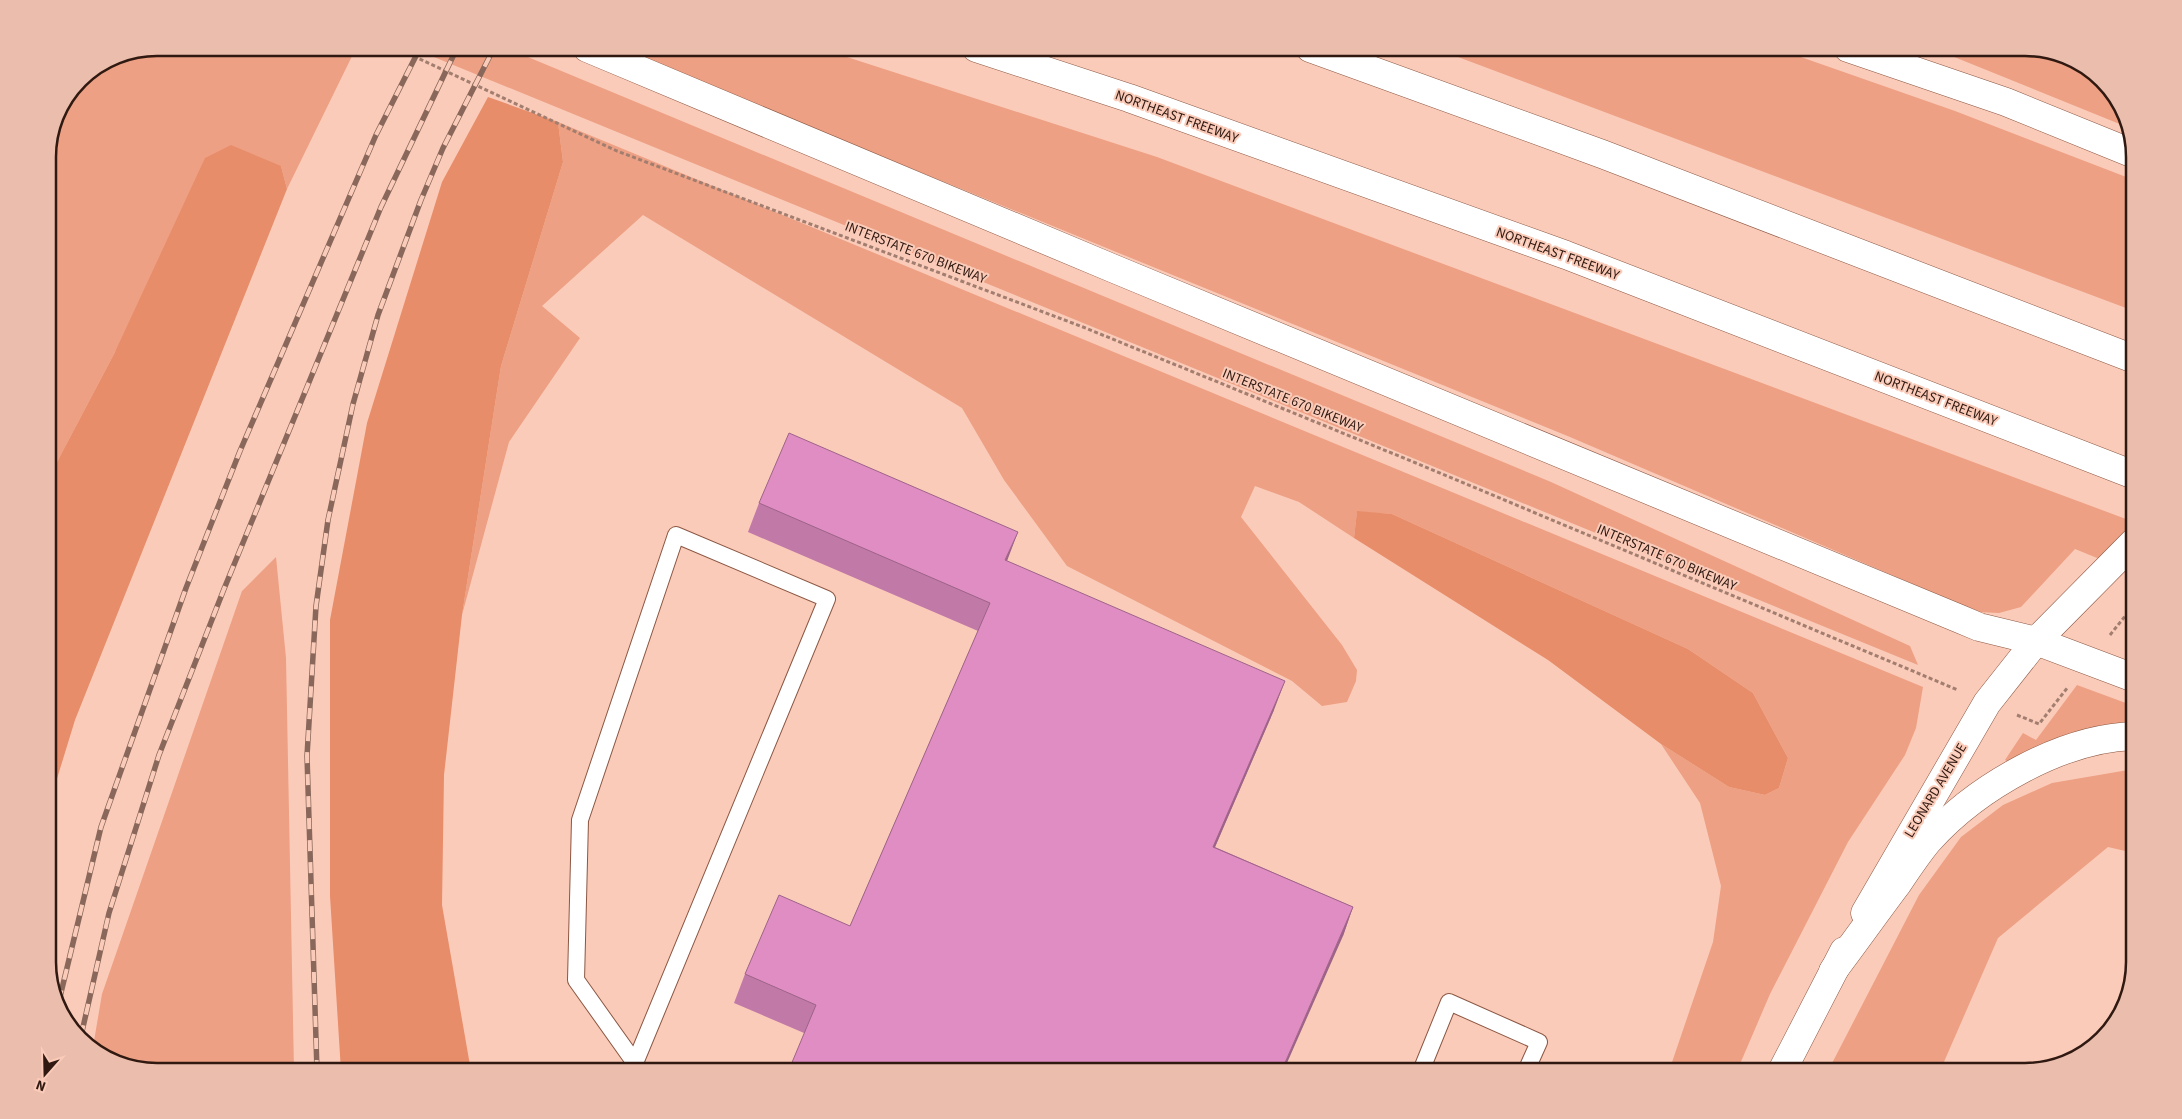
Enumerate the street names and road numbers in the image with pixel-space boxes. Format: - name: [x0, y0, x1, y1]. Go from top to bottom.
- street label: NORTHEAST FREEWAY: [1112, 85, 1241, 149]
- street label: INTERSTATE 670 BIKEWAY: [842, 217, 990, 289]
- street label: NORTHEAST FREEWAY: [1493, 222, 1622, 286]
- street label: INTERSTATE 670 BIKEWAY: [1219, 364, 1366, 438]
- street label: NORTHEAST FREEWAY: [1871, 366, 2000, 432]
- street label: INTERSTATE 670 BIKEWAY: [1594, 519, 1740, 597]
- street label: LEONARD AVENUE: [1900, 740, 1972, 842]

